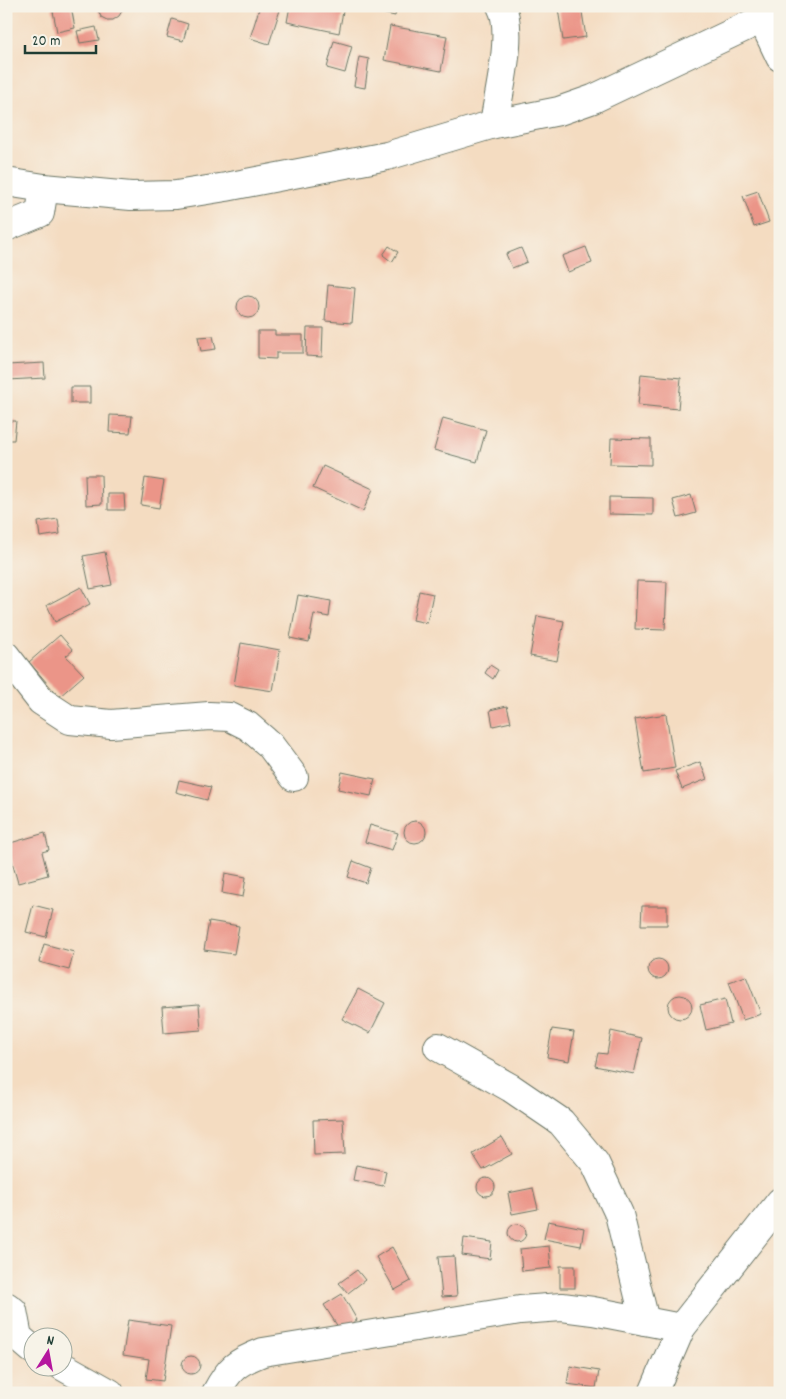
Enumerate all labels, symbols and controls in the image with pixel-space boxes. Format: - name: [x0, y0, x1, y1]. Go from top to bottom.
- scale bar: [25, 22, 96, 54]
- text: 20 m: [32, 31, 60, 53]
- north arrow: [22, 1326, 72, 1376]
- text: N: [45, 1331, 55, 1352]

